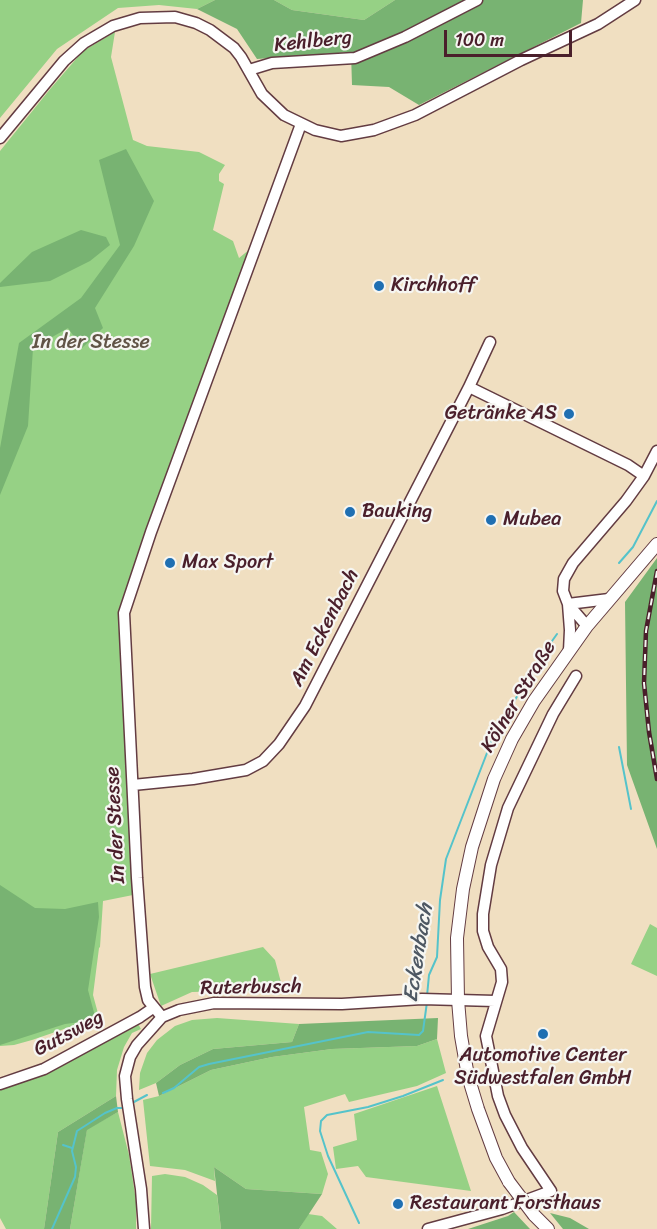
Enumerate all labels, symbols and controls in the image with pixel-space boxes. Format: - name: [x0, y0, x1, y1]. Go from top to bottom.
- scale bar: [447, 18, 574, 56]
- text: 100 m: [455, 24, 504, 56]
- street label: Kehlberg: [273, 26, 353, 58]
- place label: Kirchhoff: [391, 274, 476, 298]
- marker: Kirchhoff: [372, 279, 386, 293]
- park label: In der Stesse: [32, 331, 150, 355]
- place label: Getränke AS: [445, 402, 557, 426]
- marker: Getränke AS: [562, 407, 576, 421]
- place label: Bauking: [362, 500, 432, 524]
- marker: Bauking: [343, 505, 357, 519]
- place label: Mubea: [503, 508, 561, 532]
- marker: Mubea: [484, 513, 498, 527]
- place label: Max Sport: [182, 551, 273, 575]
- marker: Max Sport: [163, 556, 177, 570]
- street label: Am Eckenbach: [285, 566, 365, 690]
- street label: Kölner Straße: [476, 637, 562, 757]
- street label: In der Stesse: [101, 766, 131, 884]
- water label: Eckenbach: [399, 902, 439, 1004]
- street label: Ruterbusch: [200, 975, 302, 1001]
- street label: Gutsweg: [30, 1006, 108, 1062]
- marker: Automotive Center Südwestfalen GmbH: [536, 1027, 550, 1041]
- place label: Automotive Center Südwestfalen GmbH: [454, 1044, 632, 1091]
- place label: Restaurant Forsthaus: [410, 1192, 601, 1216]
- marker: Restaurant Forsthaus: [391, 1197, 405, 1211]

